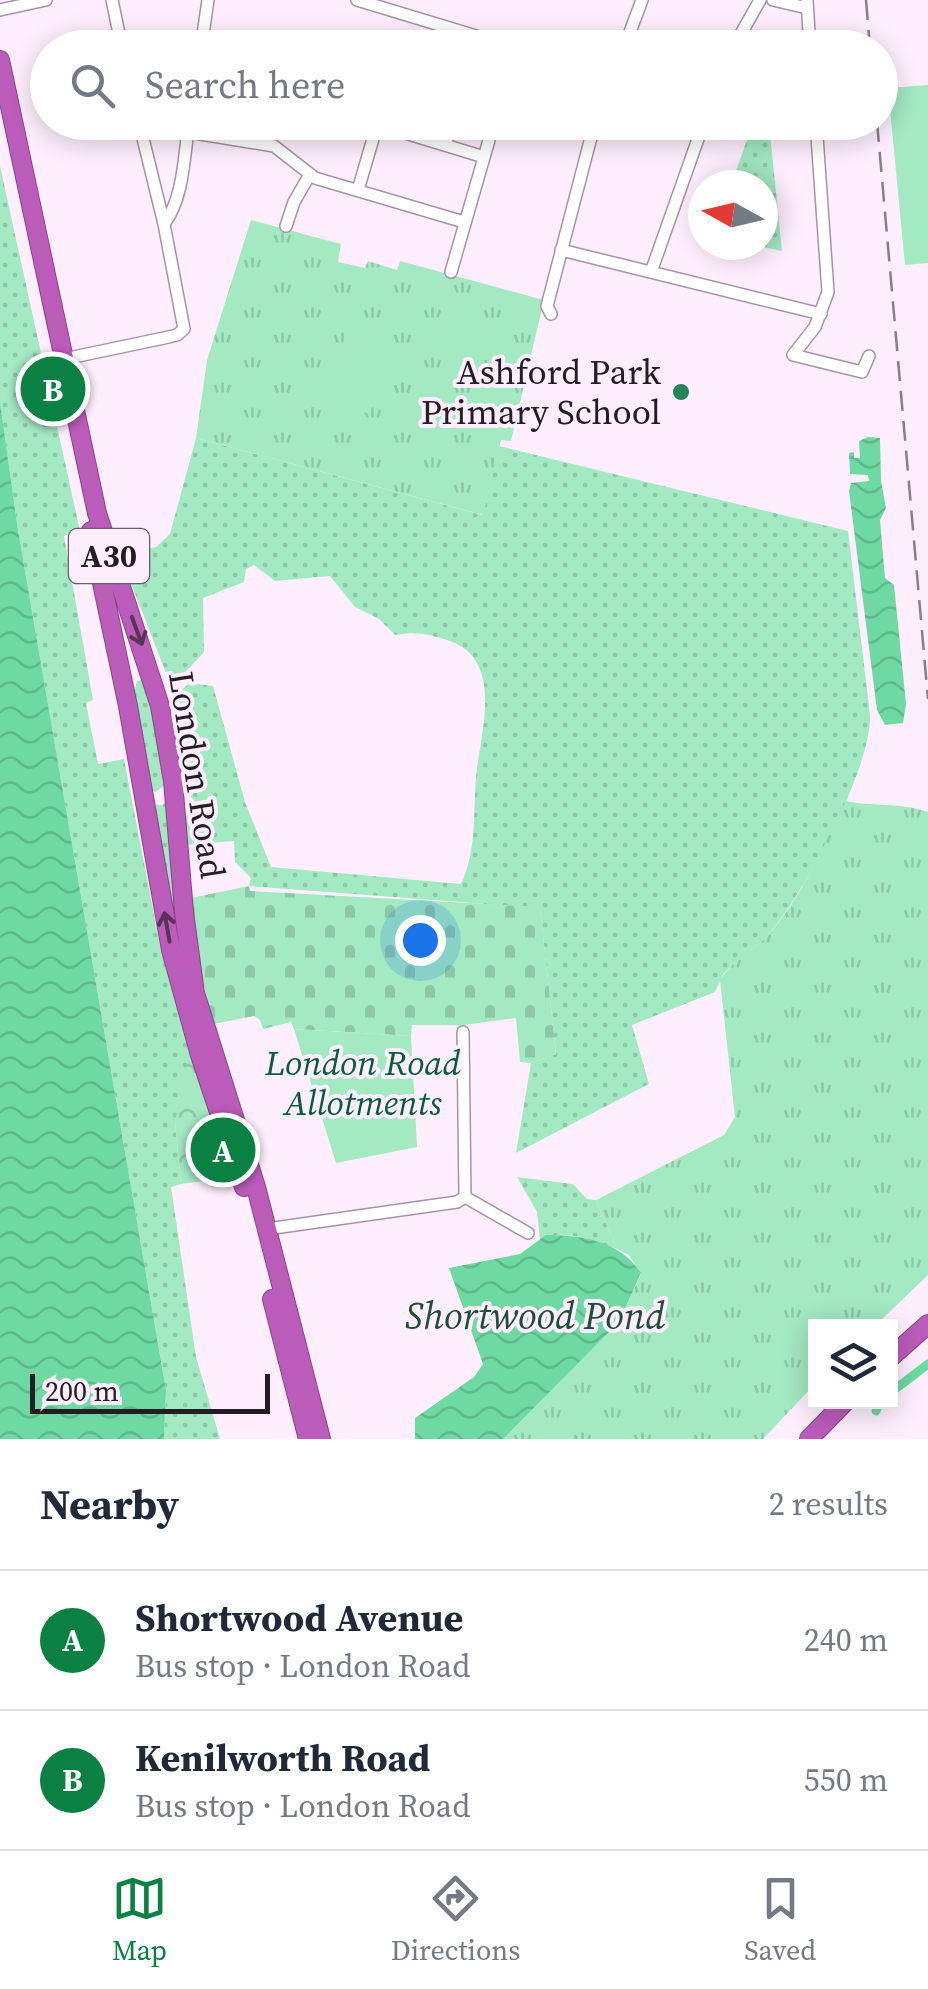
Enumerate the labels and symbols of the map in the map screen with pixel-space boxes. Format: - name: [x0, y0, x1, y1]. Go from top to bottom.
- north arrow: [688, 170, 778, 260]
- place label: Ashford Park Primary School: [421, 348, 662, 436]
- pin: B: [20, 352, 86, 426]
- marker: Ashford Park Primary School: [670, 381, 692, 403]
- road number: A30: [69, 529, 149, 583]
- one-way arrow: [129, 614, 147, 645]
- street label: London Road: [157, 668, 237, 882]
- one-way arrow: [157, 911, 176, 943]
- your location: [395, 915, 446, 966]
- park label: London Road Allotments: [264, 1039, 462, 1127]
- pin: A: [190, 1112, 256, 1188]
- water label: Shortwood Pond: [405, 1290, 665, 1342]
- scale bar: [30, 1369, 270, 1414]

